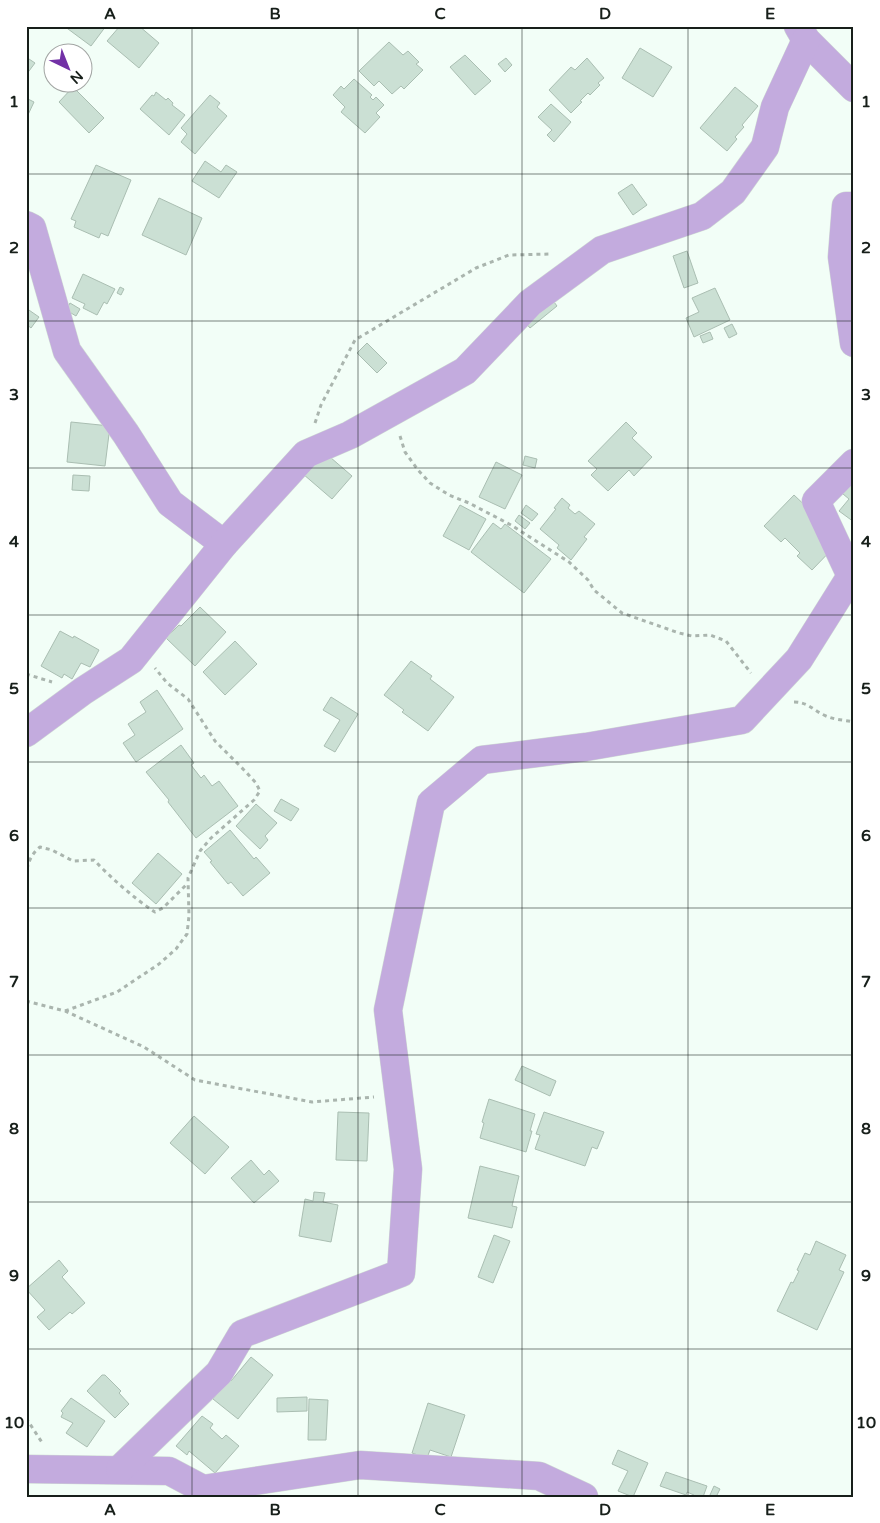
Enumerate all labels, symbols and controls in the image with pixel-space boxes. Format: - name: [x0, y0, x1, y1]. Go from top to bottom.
- text: A: [104, 4, 116, 24]
- text: B: [269, 4, 281, 24]
- text: C: [434, 4, 446, 24]
- text: D: [599, 4, 611, 24]
- text: E: [765, 4, 775, 24]
- north arrow: [42, 42, 92, 92]
- text: N: [67, 67, 86, 87]
- text: 1: [9, 92, 19, 112]
- text: 1: [861, 92, 871, 112]
- text: 2: [9, 238, 19, 258]
- text: 2: [861, 238, 871, 258]
- text: 3: [9, 385, 19, 405]
- text: 3: [861, 385, 871, 405]
- text: 4: [9, 532, 19, 552]
- text: 4: [861, 532, 871, 552]
- text: 5: [9, 679, 19, 699]
- text: 5: [861, 679, 871, 699]
- text: 6: [9, 826, 19, 846]
- text: 6: [861, 826, 871, 846]
- text: 7: [9, 972, 19, 992]
- text: 7: [861, 972, 871, 992]
- text: 8: [9, 1119, 19, 1139]
- text: 8: [861, 1119, 871, 1139]
- text: 9: [9, 1266, 19, 1286]
- text: 9: [861, 1266, 871, 1286]
- text: 10: [4, 1413, 24, 1433]
- text: 10: [856, 1413, 876, 1433]
- text: A: [104, 1500, 116, 1520]
- text: B: [269, 1500, 281, 1520]
- text: C: [434, 1500, 446, 1520]
- text: D: [599, 1500, 611, 1520]
- text: E: [765, 1500, 775, 1520]

